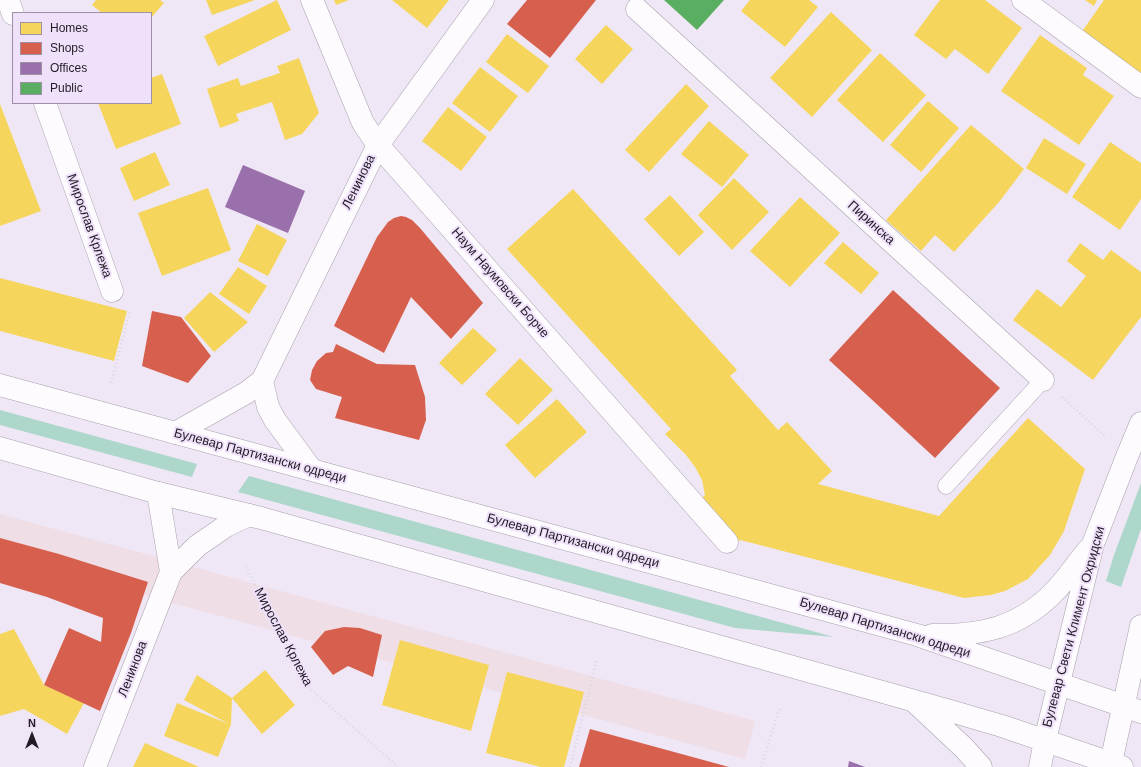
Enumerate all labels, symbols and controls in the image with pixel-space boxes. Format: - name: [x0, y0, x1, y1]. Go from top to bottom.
- legend: [12, 12, 152, 104]
- text: Homes: [50, 21, 88, 35]
- text: Shops: [50, 41, 84, 55]
- text: Offices: [50, 61, 87, 75]
- text: Public: [50, 81, 83, 95]
- street label: Ленинова: [339, 152, 379, 212]
- street label: Мирослав Крлежа: [63, 172, 115, 280]
- street label: Пиринска: [844, 198, 898, 248]
- street label: Наум Наумовски Борче: [448, 225, 552, 341]
- street label: Булевар Партизански одреди: [172, 425, 348, 487]
- street label: Булевар Партизански одреди: [485, 510, 661, 572]
- street label: Булевар Свети Климент Охридски: [1040, 525, 1108, 729]
- street label: Мирослав Крлежа: [250, 585, 316, 689]
- street label: Булевар Партизански одреди: [798, 595, 972, 661]
- street label: Ленинова: [115, 639, 151, 699]
- north arrow: [12, 715, 52, 755]
- text: N: [28, 717, 36, 729]

